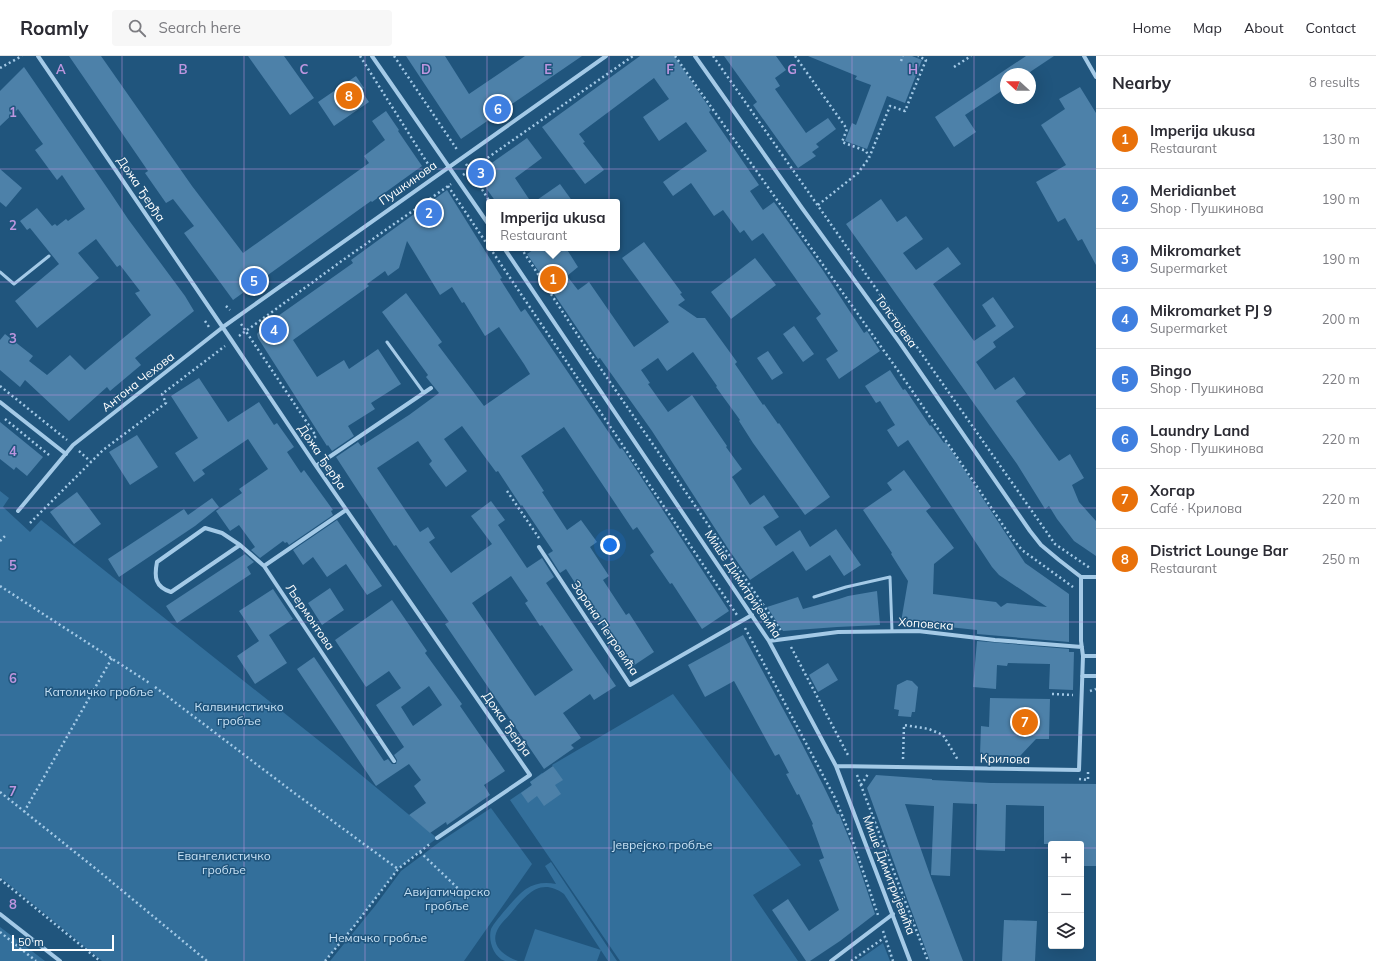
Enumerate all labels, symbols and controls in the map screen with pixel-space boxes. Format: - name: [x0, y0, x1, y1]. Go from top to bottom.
- search box: [112, 10, 392, 46]
- text: Roamly: [20, 16, 88, 40]
- icon: search: [126, 17, 148, 39]
- text: Search here: [158, 18, 241, 37]
- text: Home: [1132, 19, 1171, 37]
- text: Map: [1193, 19, 1222, 37]
- text: About: [1244, 19, 1284, 37]
- text: Contact: [1306, 19, 1356, 37]
- text: A: [56, 61, 66, 77]
- text: B: [179, 61, 188, 77]
- text: C: [300, 61, 309, 77]
- text: D: [421, 61, 431, 77]
- text: E: [544, 61, 552, 77]
- text: F: [666, 61, 674, 77]
- text: G: [787, 61, 797, 77]
- text: H: [908, 61, 918, 77]
- north arrow: [1000, 68, 1036, 104]
- text: Nearby: [1112, 72, 1171, 93]
- text: 8 results: [1309, 74, 1360, 90]
- pin: 8: [336, 81, 362, 111]
- pin: 6: [485, 94, 511, 124]
- text: 1: [9, 104, 17, 120]
- text: Imperija ukusa: [1150, 121, 1255, 140]
- text: 1: [1121, 131, 1129, 147]
- text: 130 m: [1322, 131, 1360, 147]
- text: Restaurant: [1150, 140, 1217, 156]
- street label: Дожа Ђерђа: [114, 153, 169, 224]
- street label: Пушкинова: [376, 157, 440, 208]
- pin: 3: [468, 158, 494, 188]
- text: Meridianbet: [1150, 181, 1236, 200]
- text: 2: [1121, 191, 1129, 207]
- text: 190 m: [1322, 191, 1360, 207]
- pin: 2: [416, 198, 442, 228]
- popup: [486, 199, 620, 251]
- text: Shop · Пушкинова: [1150, 200, 1264, 216]
- text: Imperija ukusa: [500, 208, 606, 227]
- text: 2: [9, 217, 17, 233]
- text: Restaurant: [500, 227, 567, 243]
- text: Mikromarket: [1150, 241, 1241, 260]
- text: 3: [1121, 251, 1129, 267]
- text: 190 m: [1322, 251, 1360, 267]
- text: Supermarket: [1150, 260, 1227, 276]
- pin: 1: [540, 264, 566, 294]
- pin: 5: [241, 266, 267, 296]
- street label: Толстојева: [872, 291, 921, 350]
- text: Mikromarket PJ 9: [1150, 301, 1272, 320]
- text: 4: [1121, 311, 1129, 327]
- text: 200 m: [1322, 311, 1360, 327]
- pin: 4: [261, 315, 287, 345]
- text: Supermarket: [1150, 320, 1227, 336]
- text: 3: [9, 330, 17, 346]
- street label: Антона Чехова: [98, 349, 177, 415]
- text: Bingo: [1150, 361, 1192, 380]
- text: 5: [1121, 371, 1129, 387]
- text: 220 m: [1322, 371, 1360, 387]
- text: Shop · Пушкинова: [1150, 380, 1264, 396]
- street label: Дожа Ђерђа: [295, 421, 350, 492]
- text: Laundry Land: [1150, 421, 1250, 440]
- text: 6: [1121, 431, 1129, 447]
- text: 220 m: [1322, 431, 1360, 447]
- text: Shop · Пушкинова: [1150, 440, 1264, 456]
- text: 4: [9, 443, 17, 459]
- text: Хогар: [1150, 481, 1195, 500]
- text: 7: [1121, 491, 1129, 507]
- text: 220 m: [1322, 491, 1360, 507]
- text: Café · Крилова: [1150, 500, 1242, 516]
- street label: Мише Димитријевића: [702, 527, 785, 640]
- your location: [600, 535, 620, 555]
- text: District Lounge Bar: [1150, 541, 1288, 560]
- text: 8: [1121, 551, 1129, 567]
- text: 250 m: [1322, 551, 1360, 567]
- text: 5: [9, 557, 17, 573]
- text: Restaurant: [1150, 560, 1217, 576]
- street label: Зорана Петровића: [568, 578, 643, 678]
- street label: Љермонтова: [283, 581, 338, 653]
- street label: Хоповска: [898, 614, 954, 633]
- text: 6: [9, 670, 17, 686]
- park label: Католичко гробље: [45, 684, 154, 699]
- street label: Дожа Ђерђа: [480, 689, 535, 759]
- park label: Калвинистичко гробље: [194, 699, 284, 728]
- pin: 7: [1012, 707, 1038, 737]
- street label: Крилова: [980, 751, 1030, 766]
- text: 7: [9, 783, 17, 799]
- street label: Мише Димитријевића: [860, 813, 919, 937]
- park label: Јеврејско гробље: [612, 837, 713, 852]
- map controls: [1048, 841, 1084, 949]
- button: +: [1048, 841, 1084, 877]
- park label: Евангелистичко гробље: [177, 848, 271, 877]
- button: −: [1048, 877, 1084, 913]
- park label: Авијатичарско гробље: [404, 884, 490, 913]
- text: 8: [9, 896, 17, 912]
- button: layers: [1048, 913, 1084, 949]
- park label: Немачко гробље: [329, 930, 428, 945]
- scale bar: [12, 933, 114, 952]
- text: 50 m: [18, 935, 44, 949]

